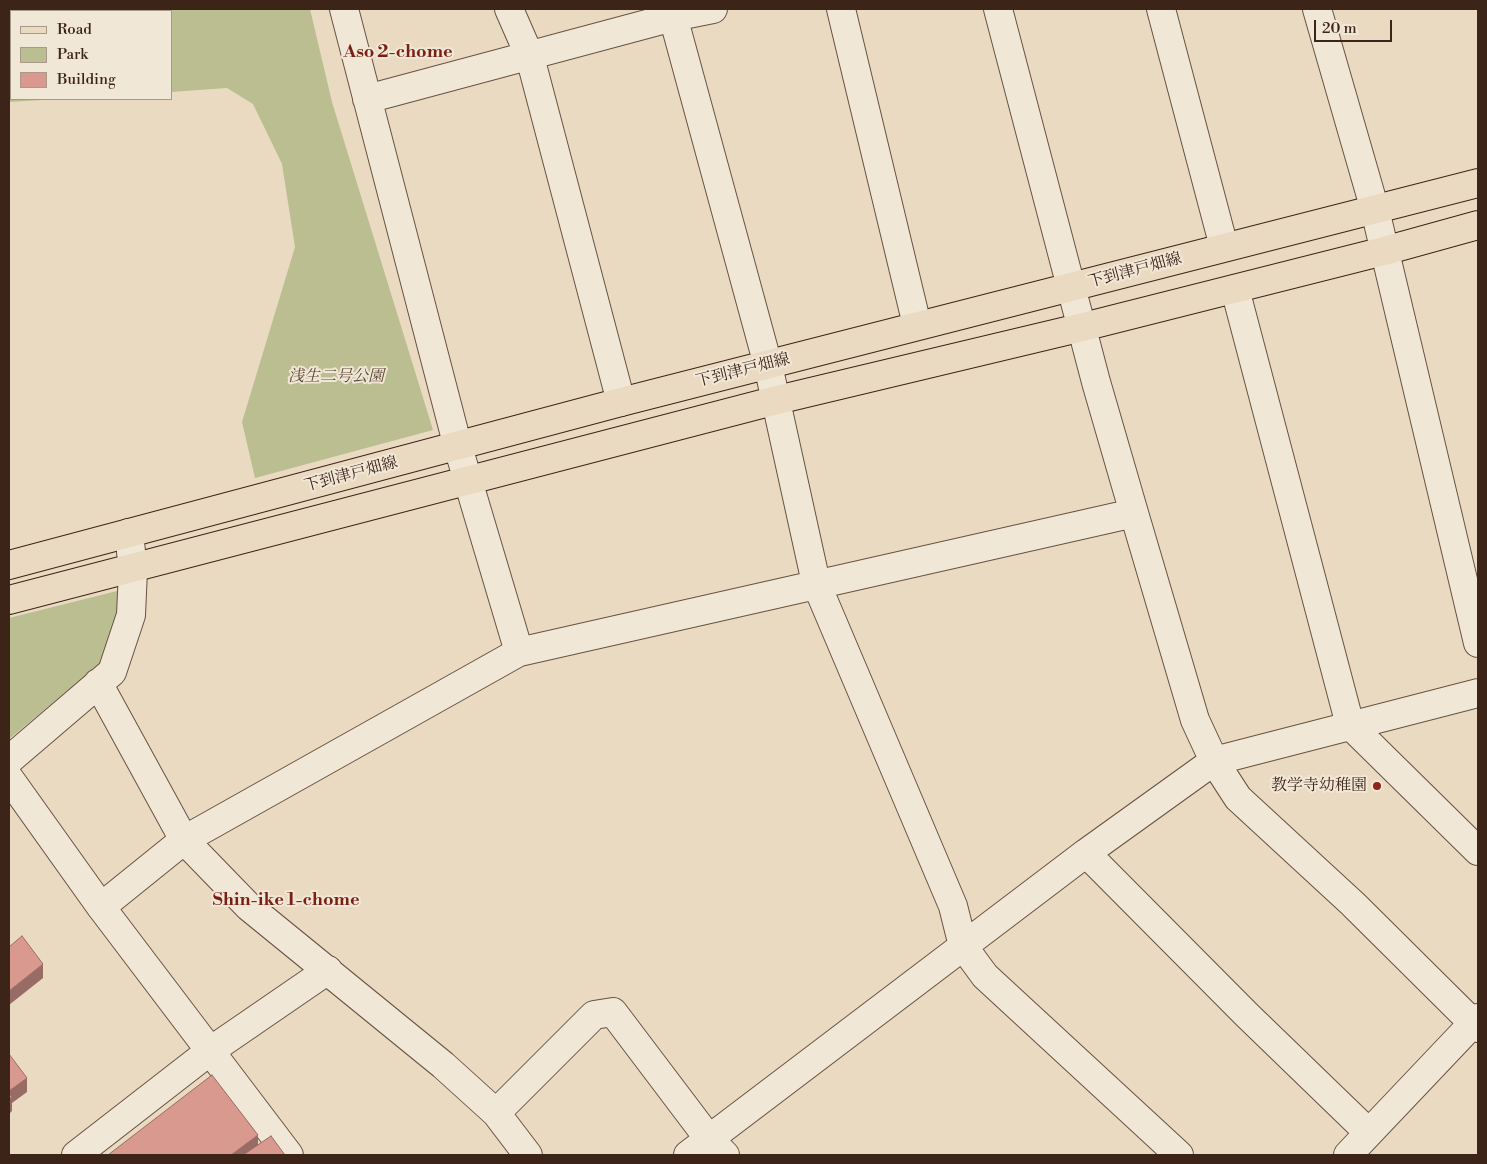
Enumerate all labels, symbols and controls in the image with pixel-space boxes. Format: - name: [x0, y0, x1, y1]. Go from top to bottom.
- legend: [10, 10, 172, 100]
- scale bar: [1317, 10, 1394, 42]
- text: 20 m: [1322, 19, 1357, 38]
- text: Road: [57, 20, 92, 39]
- district label: Aso 2-chome: [343, 42, 453, 64]
- text: Park: [57, 45, 88, 64]
- text: Building: [57, 70, 116, 89]
- street label: 下到津戸畑線: [1086, 249, 1184, 293]
- street label: 下到津戸畑線: [694, 350, 792, 392]
- park label: 浅生二号公園: [288, 367, 384, 387]
- street label: 下到津戸畑線: [302, 453, 400, 497]
- place label: 教学寺幼稚園: [1271, 776, 1367, 796]
- marker: 教学寺幼稚園: [1371, 780, 1383, 792]
- district label: Shin-ike 1-chome: [212, 890, 360, 912]

